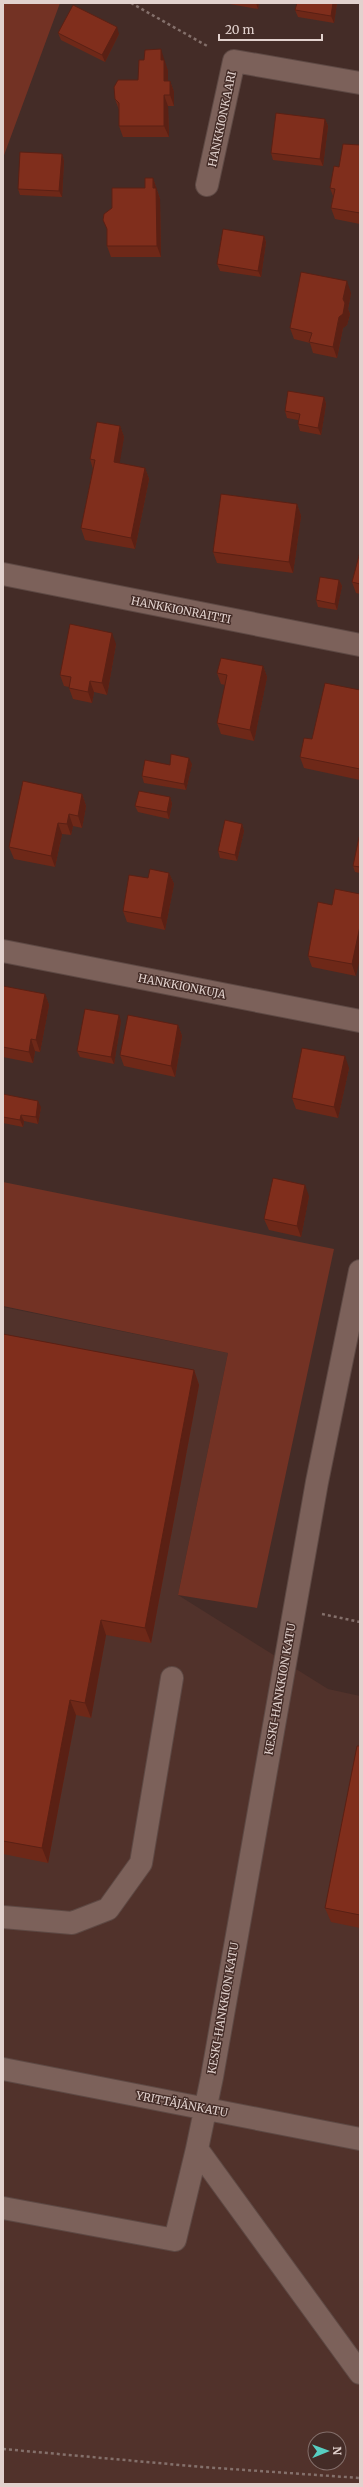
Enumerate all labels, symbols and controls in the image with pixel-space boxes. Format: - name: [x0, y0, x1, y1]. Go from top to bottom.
- scale bar: [219, 16, 322, 42]
- text: 20 m: [225, 22, 254, 37]
- street label: HANKKIONKAARI: [205, 70, 239, 168]
- street label: HANKKIONRAITTI: [130, 593, 232, 627]
- street label: HANKKIONKUJA: [137, 971, 227, 1001]
- street label: KESKI-HANKKION KATU: [261, 1622, 299, 1756]
- street label: KESKI-HANKKION KATU: [204, 1941, 242, 2075]
- street label: YRITTÄJÄNKATU: [134, 2088, 229, 2120]
- north arrow: [307, 2431, 347, 2471]
- text: N: [330, 2446, 344, 2456]

